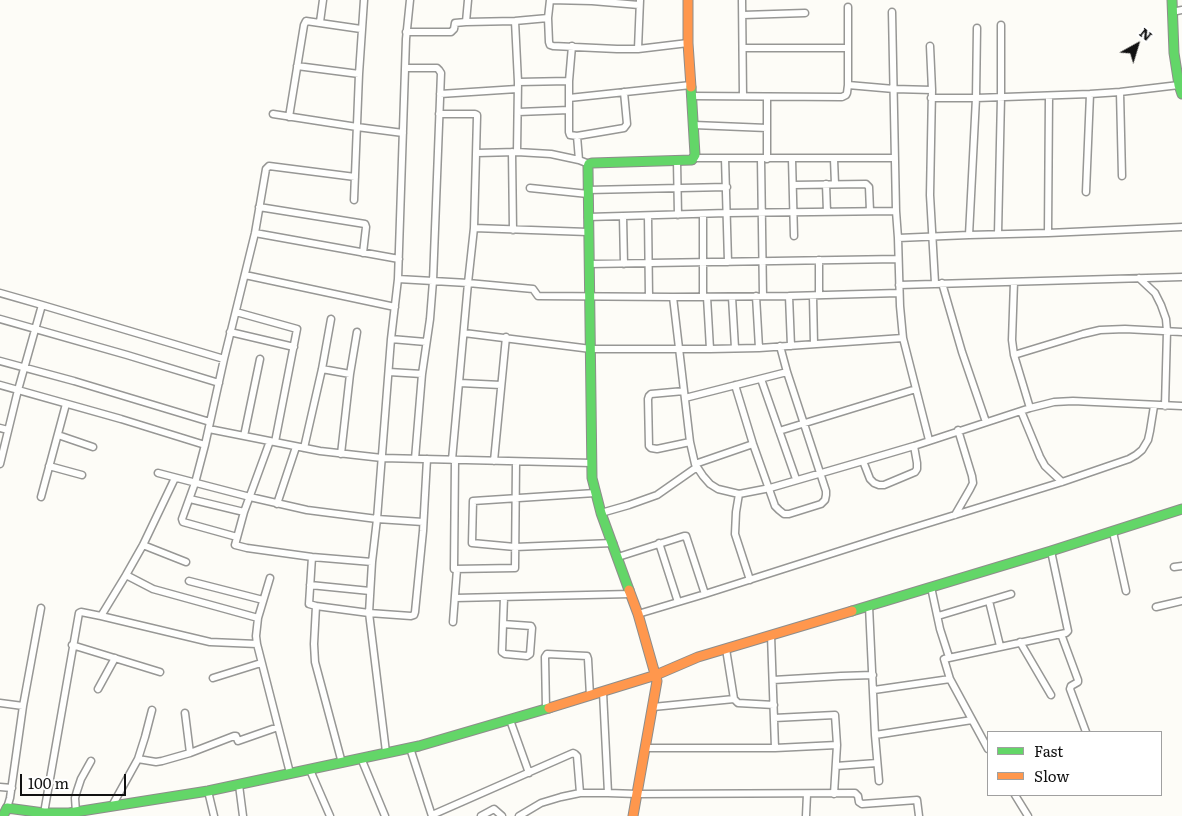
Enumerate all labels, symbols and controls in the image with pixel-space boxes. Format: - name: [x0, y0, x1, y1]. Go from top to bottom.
- north arrow: [1112, 20, 1162, 70]
- text: N: [1136, 22, 1157, 45]
- legend: [987, 731, 1162, 796]
- text: Fast: [1034, 739, 1063, 762]
- scale bar: [22, 764, 129, 796]
- text: Slow: [1034, 764, 1069, 787]
- text: 100 m: [28, 771, 69, 794]

